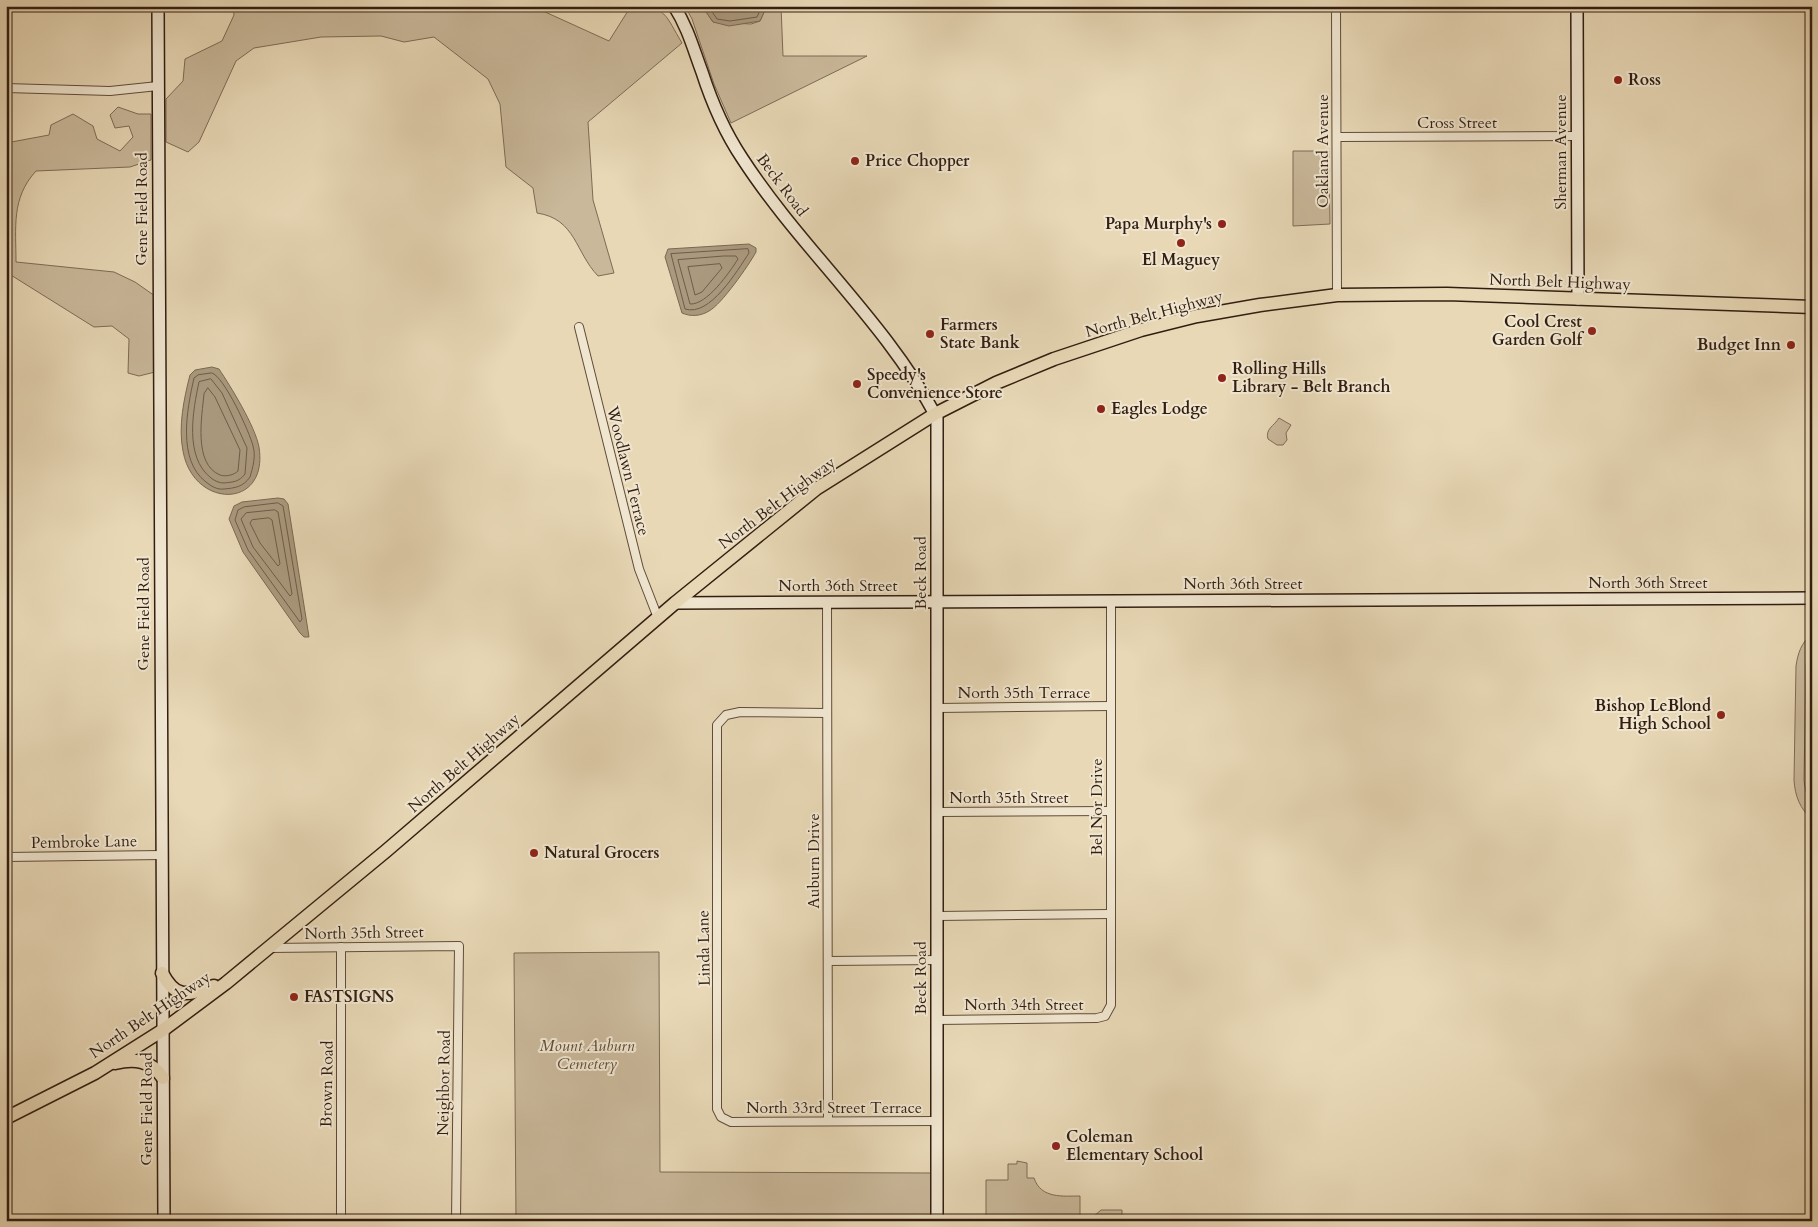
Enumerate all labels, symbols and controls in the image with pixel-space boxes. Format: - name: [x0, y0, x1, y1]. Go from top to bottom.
- place label: Ross: [1628, 69, 1661, 91]
- marker: Ross: [1612, 74, 1624, 86]
- street label: Oakland Avenue: [1312, 94, 1334, 208]
- street label: Sherman Avenue: [1550, 94, 1572, 210]
- street label: Cross Street: [1417, 112, 1497, 134]
- street label: Beck Road: [751, 149, 813, 221]
- place label: Price Chopper: [865, 150, 970, 172]
- street label: Gene Field Road: [131, 152, 153, 266]
- marker: Price Chopper: [849, 155, 861, 167]
- place label: Papa Murphy's: [1105, 213, 1212, 235]
- marker: Papa Murphy's: [1216, 218, 1228, 230]
- marker: El Maguey: [1175, 237, 1187, 249]
- place label: El Maguey: [1142, 249, 1220, 271]
- street label: North Belt Highway: [1489, 269, 1632, 295]
- street label: North Belt Highway: [1083, 285, 1226, 343]
- place label: Cool Crest Garden Golf: [1492, 311, 1585, 351]
- place label: Farmers State Bank: [940, 314, 1020, 354]
- marker: Cool Crest Garden Golf: [1586, 325, 1598, 337]
- marker: Farmers State Bank: [924, 328, 936, 340]
- place label: Budget Inn: [1697, 334, 1782, 356]
- marker: Budget Inn: [1785, 339, 1797, 351]
- place label: Rolling Hills Library - Belt Branch: [1232, 358, 1391, 398]
- place label: Speedy's Convenience Store: [867, 364, 1003, 404]
- marker: Rolling Hills Library - Belt Branch: [1216, 372, 1228, 384]
- marker: Speedy's Convenience Store: [851, 378, 863, 390]
- place label: Eagles Lodge: [1111, 398, 1208, 420]
- street label: Woodlawn Terrace: [601, 403, 655, 538]
- marker: Eagles Lodge: [1095, 403, 1107, 415]
- street label: North Belt Highway: [714, 451, 841, 554]
- street label: Beck Road: [910, 536, 932, 610]
- street label: Gene Field Road: [133, 557, 155, 671]
- street label: North 36th Street: [1588, 572, 1708, 594]
- street label: North 36th Street: [1183, 573, 1303, 595]
- street label: North 36th Street: [778, 575, 898, 597]
- street label: North 35th Terrace: [958, 682, 1090, 704]
- place label: Bishop LeBlond High School: [1595, 695, 1711, 735]
- street label: North Belt Highway: [403, 708, 525, 818]
- marker: Bishop LeBlond High School: [1715, 709, 1727, 721]
- street label: Bel Nor Drive: [1086, 758, 1108, 856]
- street label: North 35th Street: [949, 787, 1069, 809]
- street label: Auburn Drive: [803, 813, 825, 909]
- street label: Pembroke Lane: [31, 830, 137, 854]
- place label: Natural Grocers: [544, 842, 660, 864]
- marker: Natural Grocers: [528, 847, 540, 859]
- street label: Linda Lane: [692, 910, 716, 986]
- street label: North 35th Street: [304, 921, 424, 945]
- street label: Beck Road: [910, 941, 932, 1015]
- street label: North Belt Highway: [85, 966, 215, 1064]
- place label: FASTSIGNS: [304, 986, 394, 1008]
- marker: FASTSIGNS: [288, 991, 300, 1003]
- street label: North 34th Street: [964, 994, 1084, 1016]
- street label: Neighbor Road: [432, 1029, 456, 1136]
- park label: Mount Auburn Cemetery: [540, 1035, 635, 1075]
- street label: Brown Road: [315, 1040, 339, 1128]
- street label: Gene Field Road: [136, 1052, 158, 1166]
- street label: North 33rd Street Terrace: [746, 1097, 922, 1119]
- place label: Coleman Elementary School: [1066, 1126, 1204, 1166]
- marker: Coleman Elementary School: [1050, 1140, 1062, 1152]

